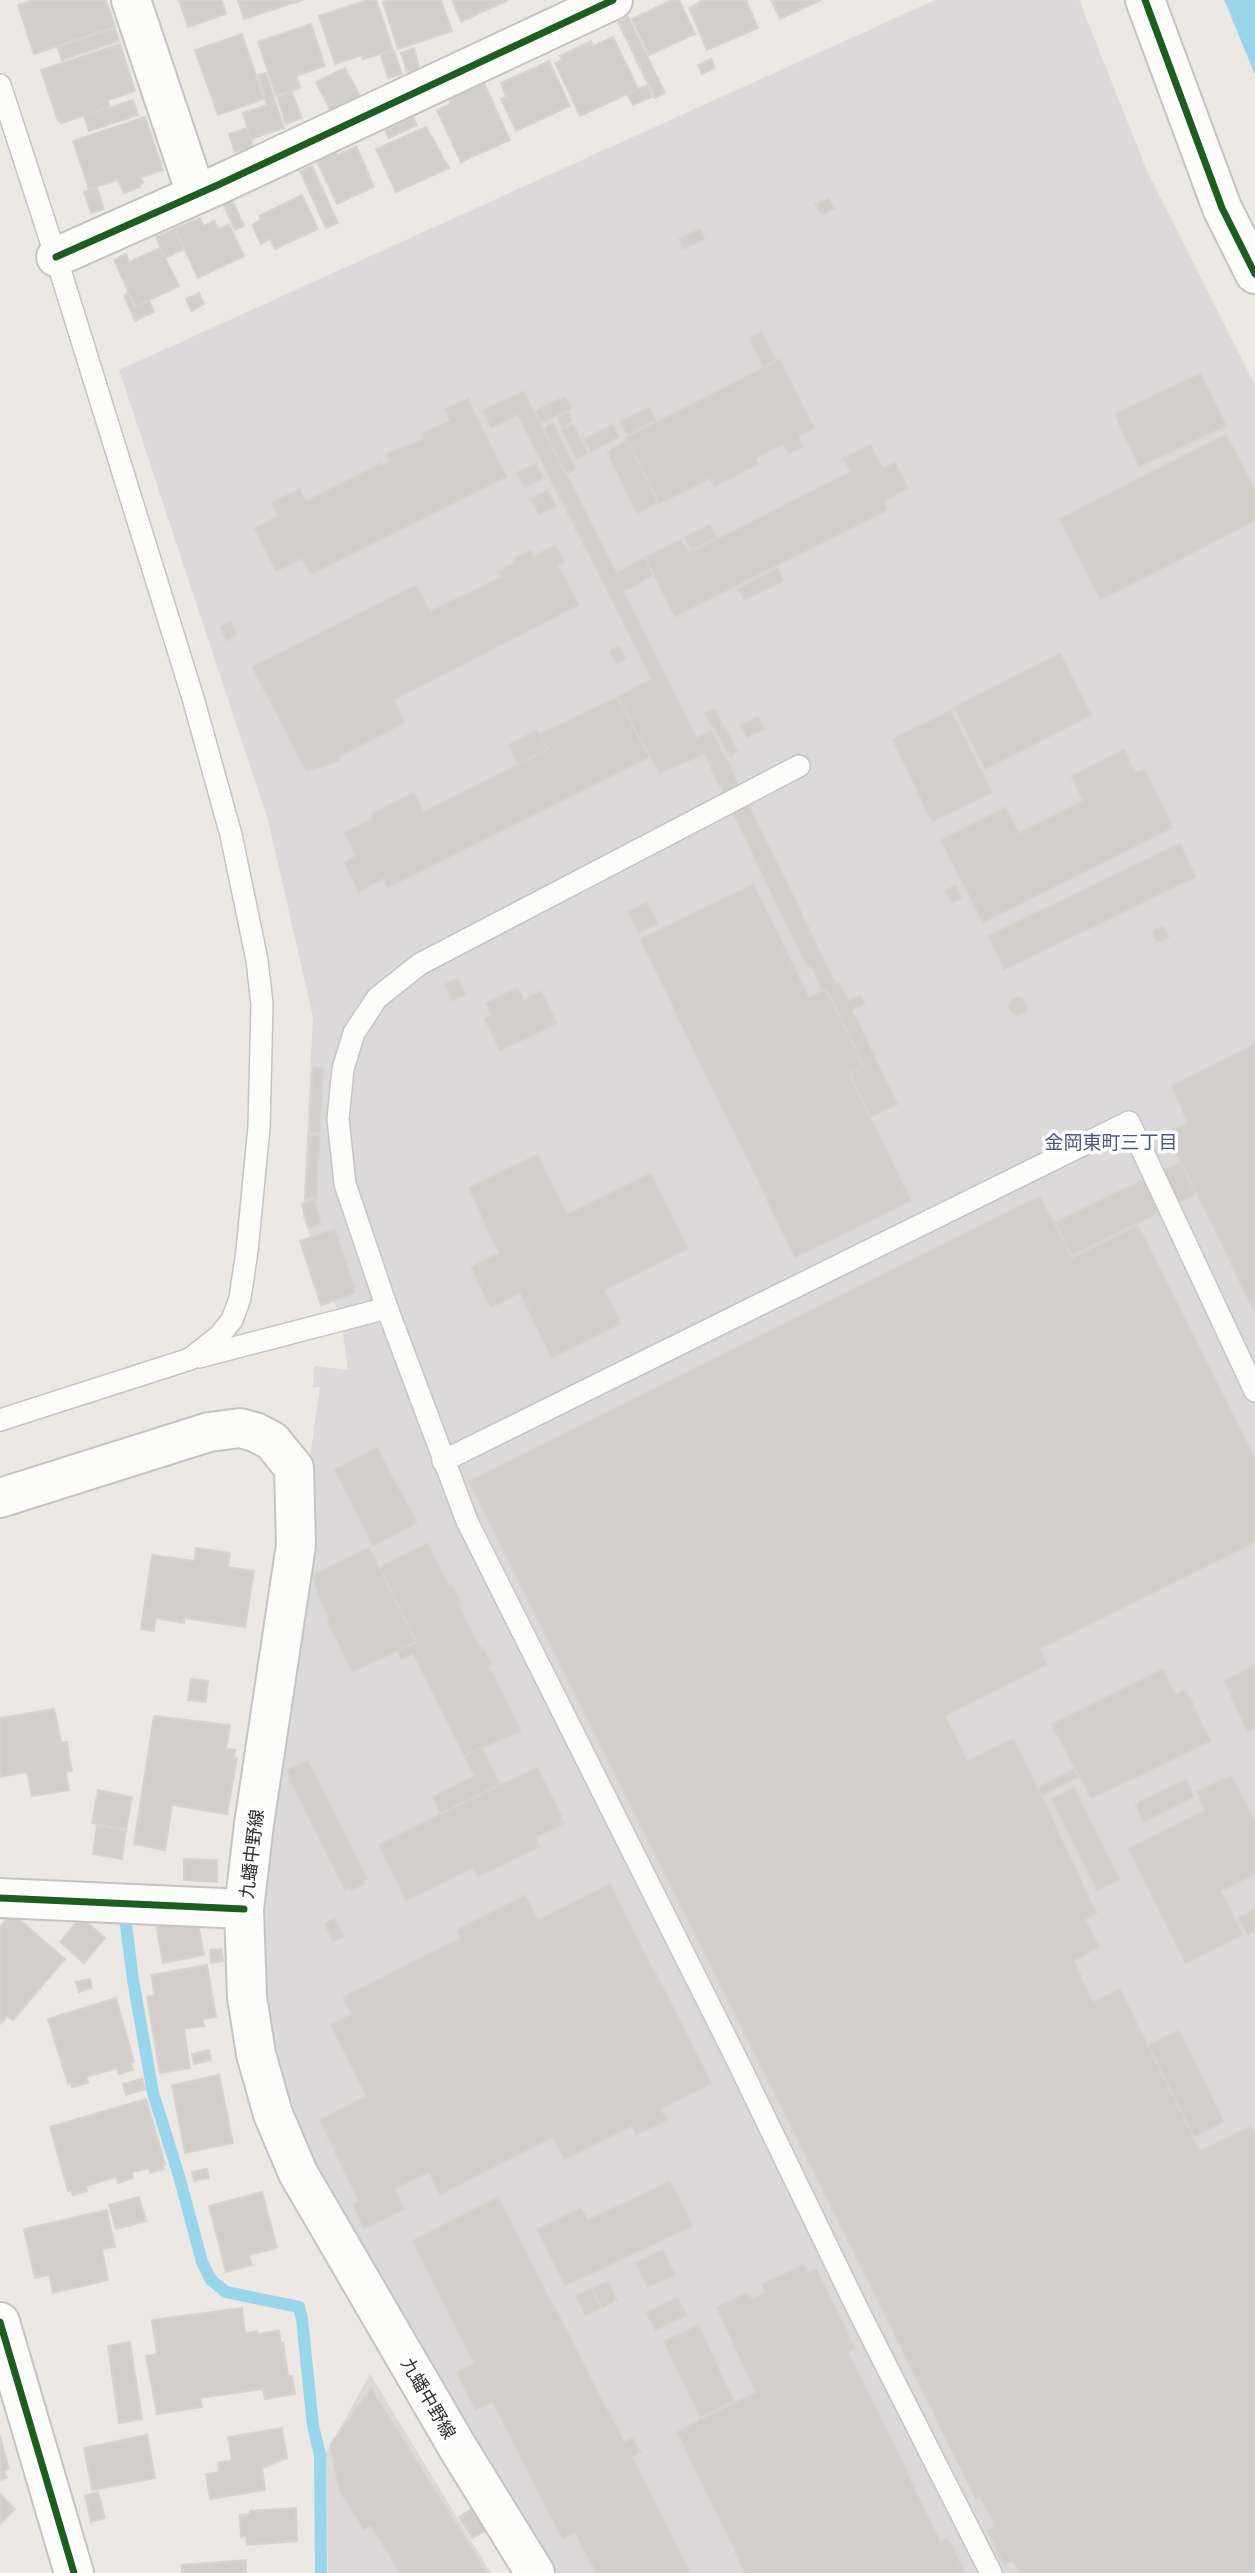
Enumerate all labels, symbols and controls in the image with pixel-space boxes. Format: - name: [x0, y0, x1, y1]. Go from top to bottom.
- district label: 金岡東町三丁目: [1044, 1131, 1178, 1153]
- street label: 九蟠中野線: [236, 1808, 266, 1900]
- street label: 九蟠中野線: [398, 2354, 460, 2442]

